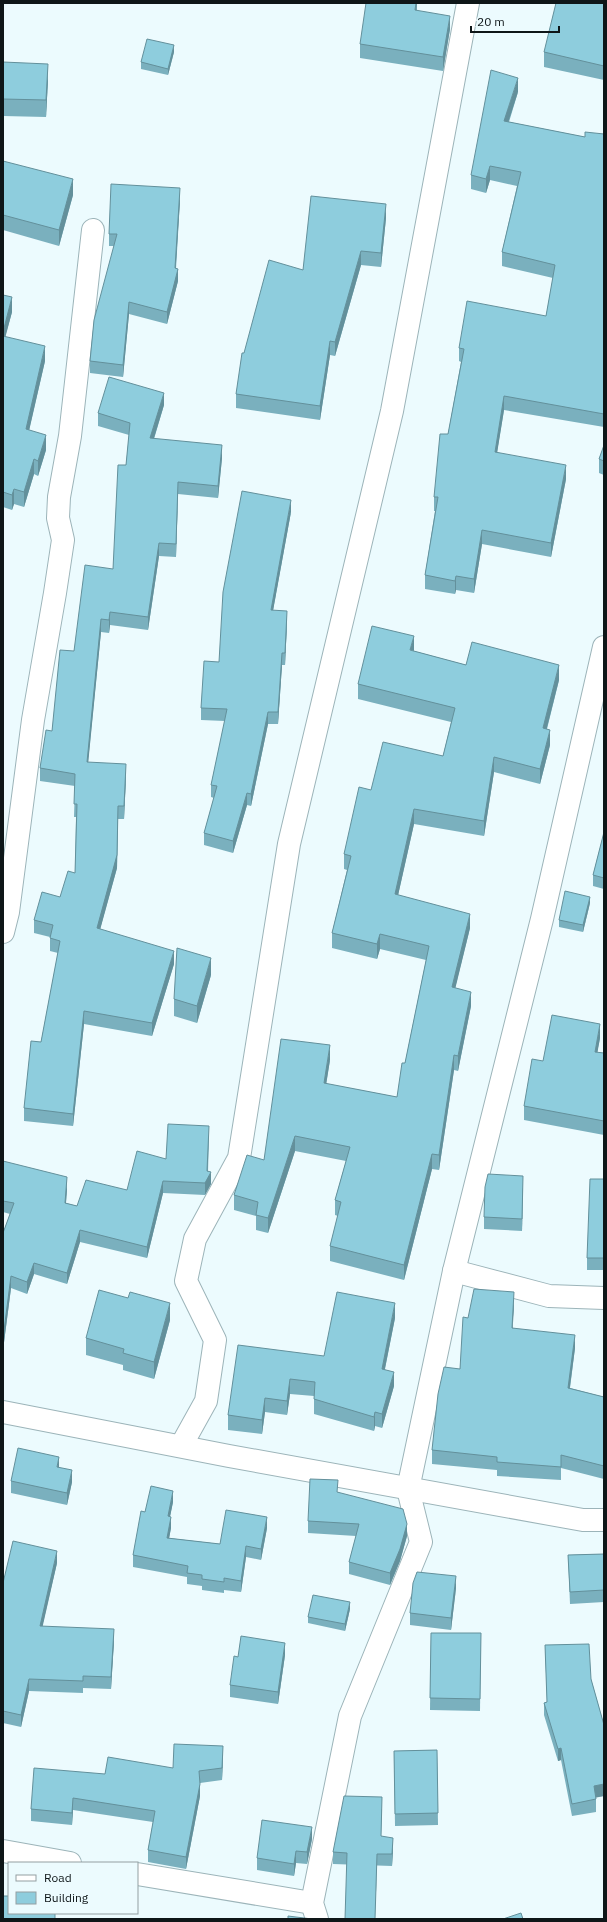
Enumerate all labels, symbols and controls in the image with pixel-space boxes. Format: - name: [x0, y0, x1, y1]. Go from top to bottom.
- scale bar: [471, 8, 559, 34]
- text: 20 m: [477, 14, 505, 29]
- legend: [8, 1862, 138, 1914]
- text: Road: [44, 1870, 72, 1885]
- text: Building: [44, 1890, 89, 1905]

